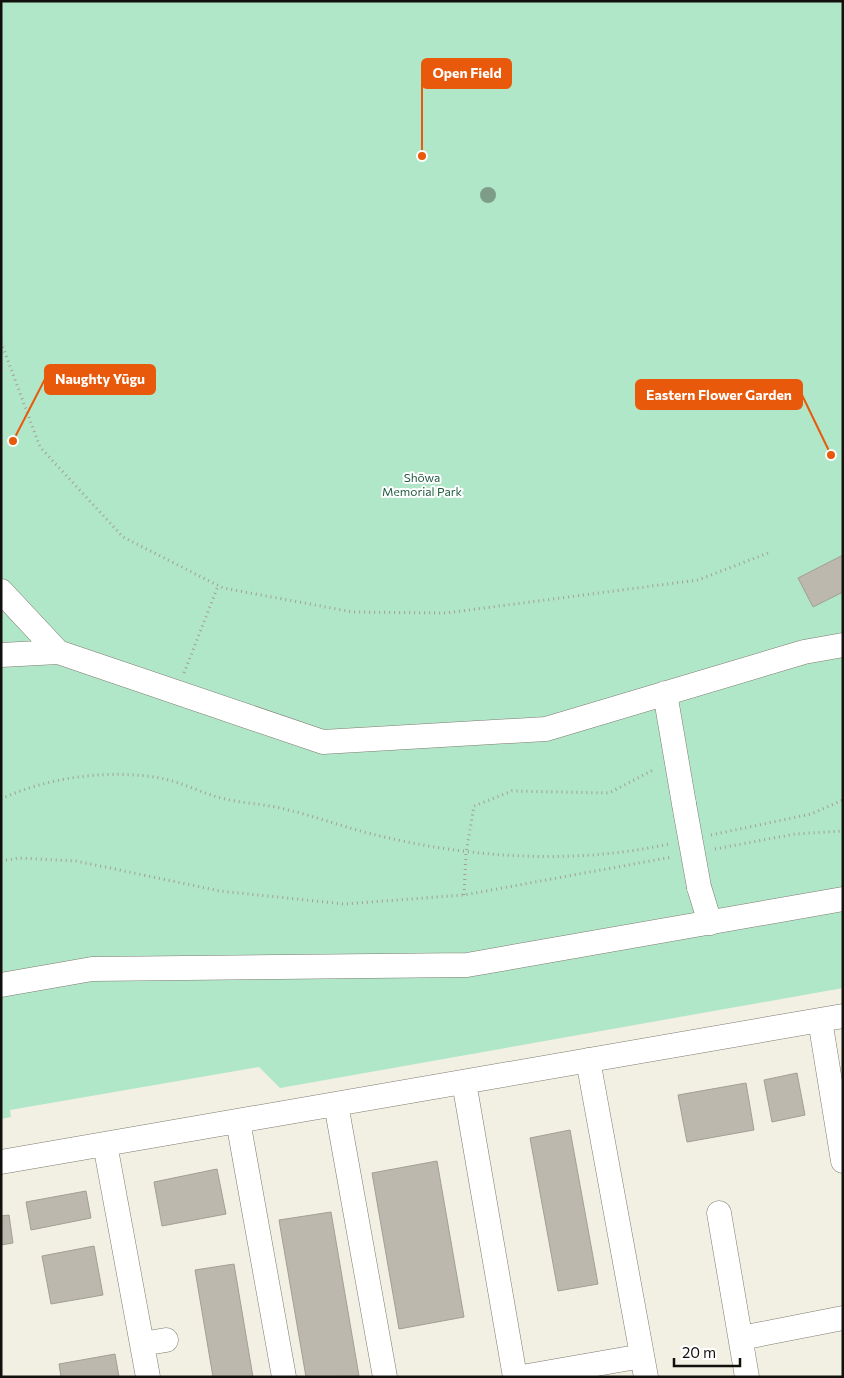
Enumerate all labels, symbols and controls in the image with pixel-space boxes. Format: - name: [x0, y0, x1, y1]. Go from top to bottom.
- callout: Open Field: [422, 59, 511, 88]
- text: Open Field: [432, 64, 502, 81]
- callout: Naughty Yūgu: [45, 365, 155, 394]
- text: Naughty Yūgu: [55, 370, 145, 387]
- callout: Eastern Flower Garden: [636, 380, 802, 409]
- text: Eastern Flower Garden: [646, 386, 792, 403]
- park label: Shōwa Memorial Park: [382, 470, 463, 498]
- scale bar: [674, 1336, 740, 1368]
- text: 20 m: [682, 1343, 716, 1361]

